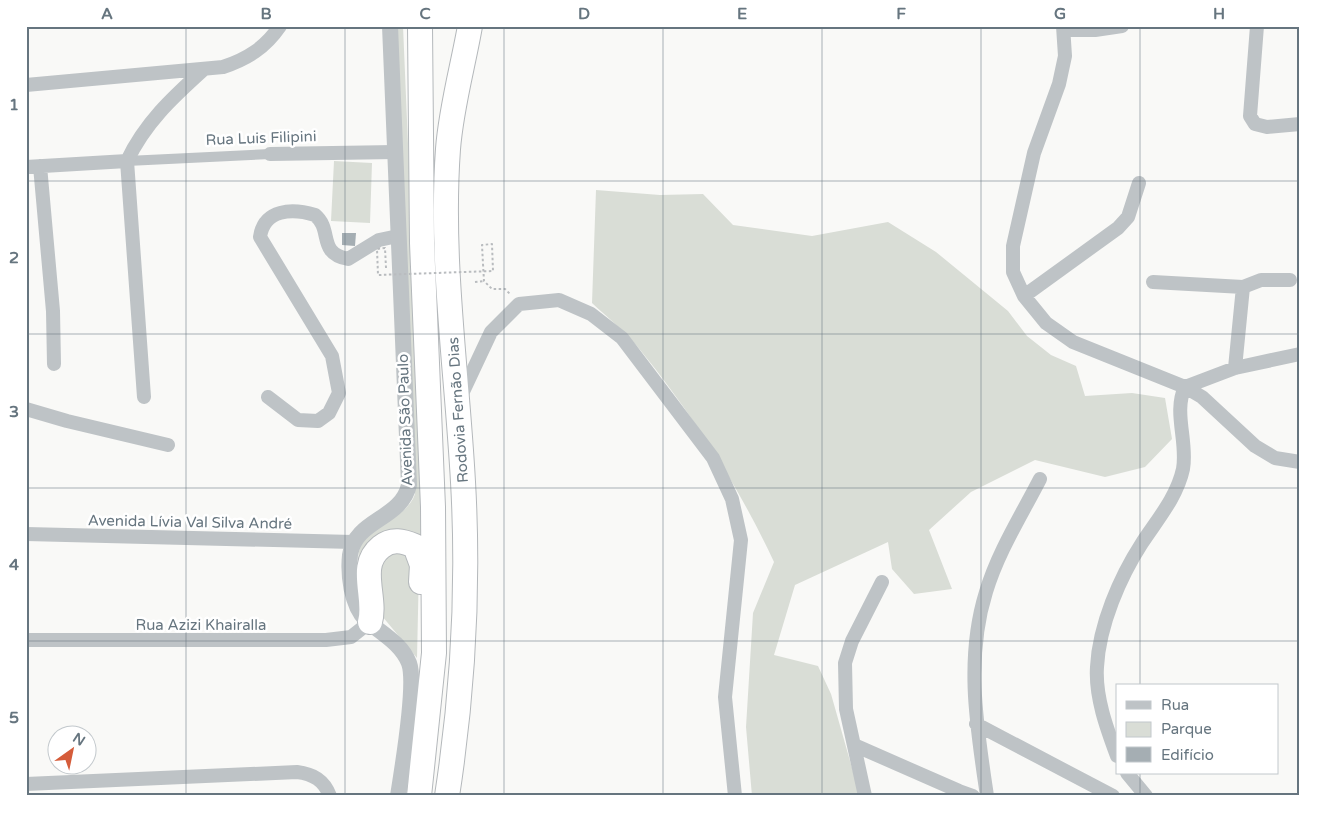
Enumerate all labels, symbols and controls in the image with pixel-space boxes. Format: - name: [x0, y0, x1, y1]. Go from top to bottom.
- text: A: [101, 4, 113, 24]
- text: B: [260, 4, 272, 24]
- text: C: [419, 4, 431, 24]
- text: D: [578, 4, 590, 24]
- text: E: [737, 4, 747, 24]
- text: F: [896, 4, 906, 24]
- text: G: [1054, 4, 1066, 24]
- text: H: [1213, 4, 1225, 24]
- text: 1: [9, 95, 19, 115]
- street label: Rua Luis Filipini: [205, 127, 317, 149]
- text: 2: [9, 248, 19, 268]
- street label: Rodovia Fernão Dias: [444, 336, 472, 484]
- street label: Avenida São Paulo: [394, 354, 416, 486]
- text: 3: [9, 402, 19, 422]
- street label: Avenida Lívia Val Silva André: [88, 511, 292, 533]
- text: 4: [9, 555, 19, 575]
- street label: Rua Azizi Khairalla: [135, 616, 267, 634]
- legend: [1116, 684, 1278, 774]
- text: Rua: [1161, 696, 1189, 714]
- text: 5: [9, 708, 19, 728]
- text: Parque: [1161, 720, 1212, 738]
- north arrow: [48, 724, 98, 774]
- text: N: [69, 729, 88, 750]
- text: Edifício: [1161, 746, 1214, 764]

